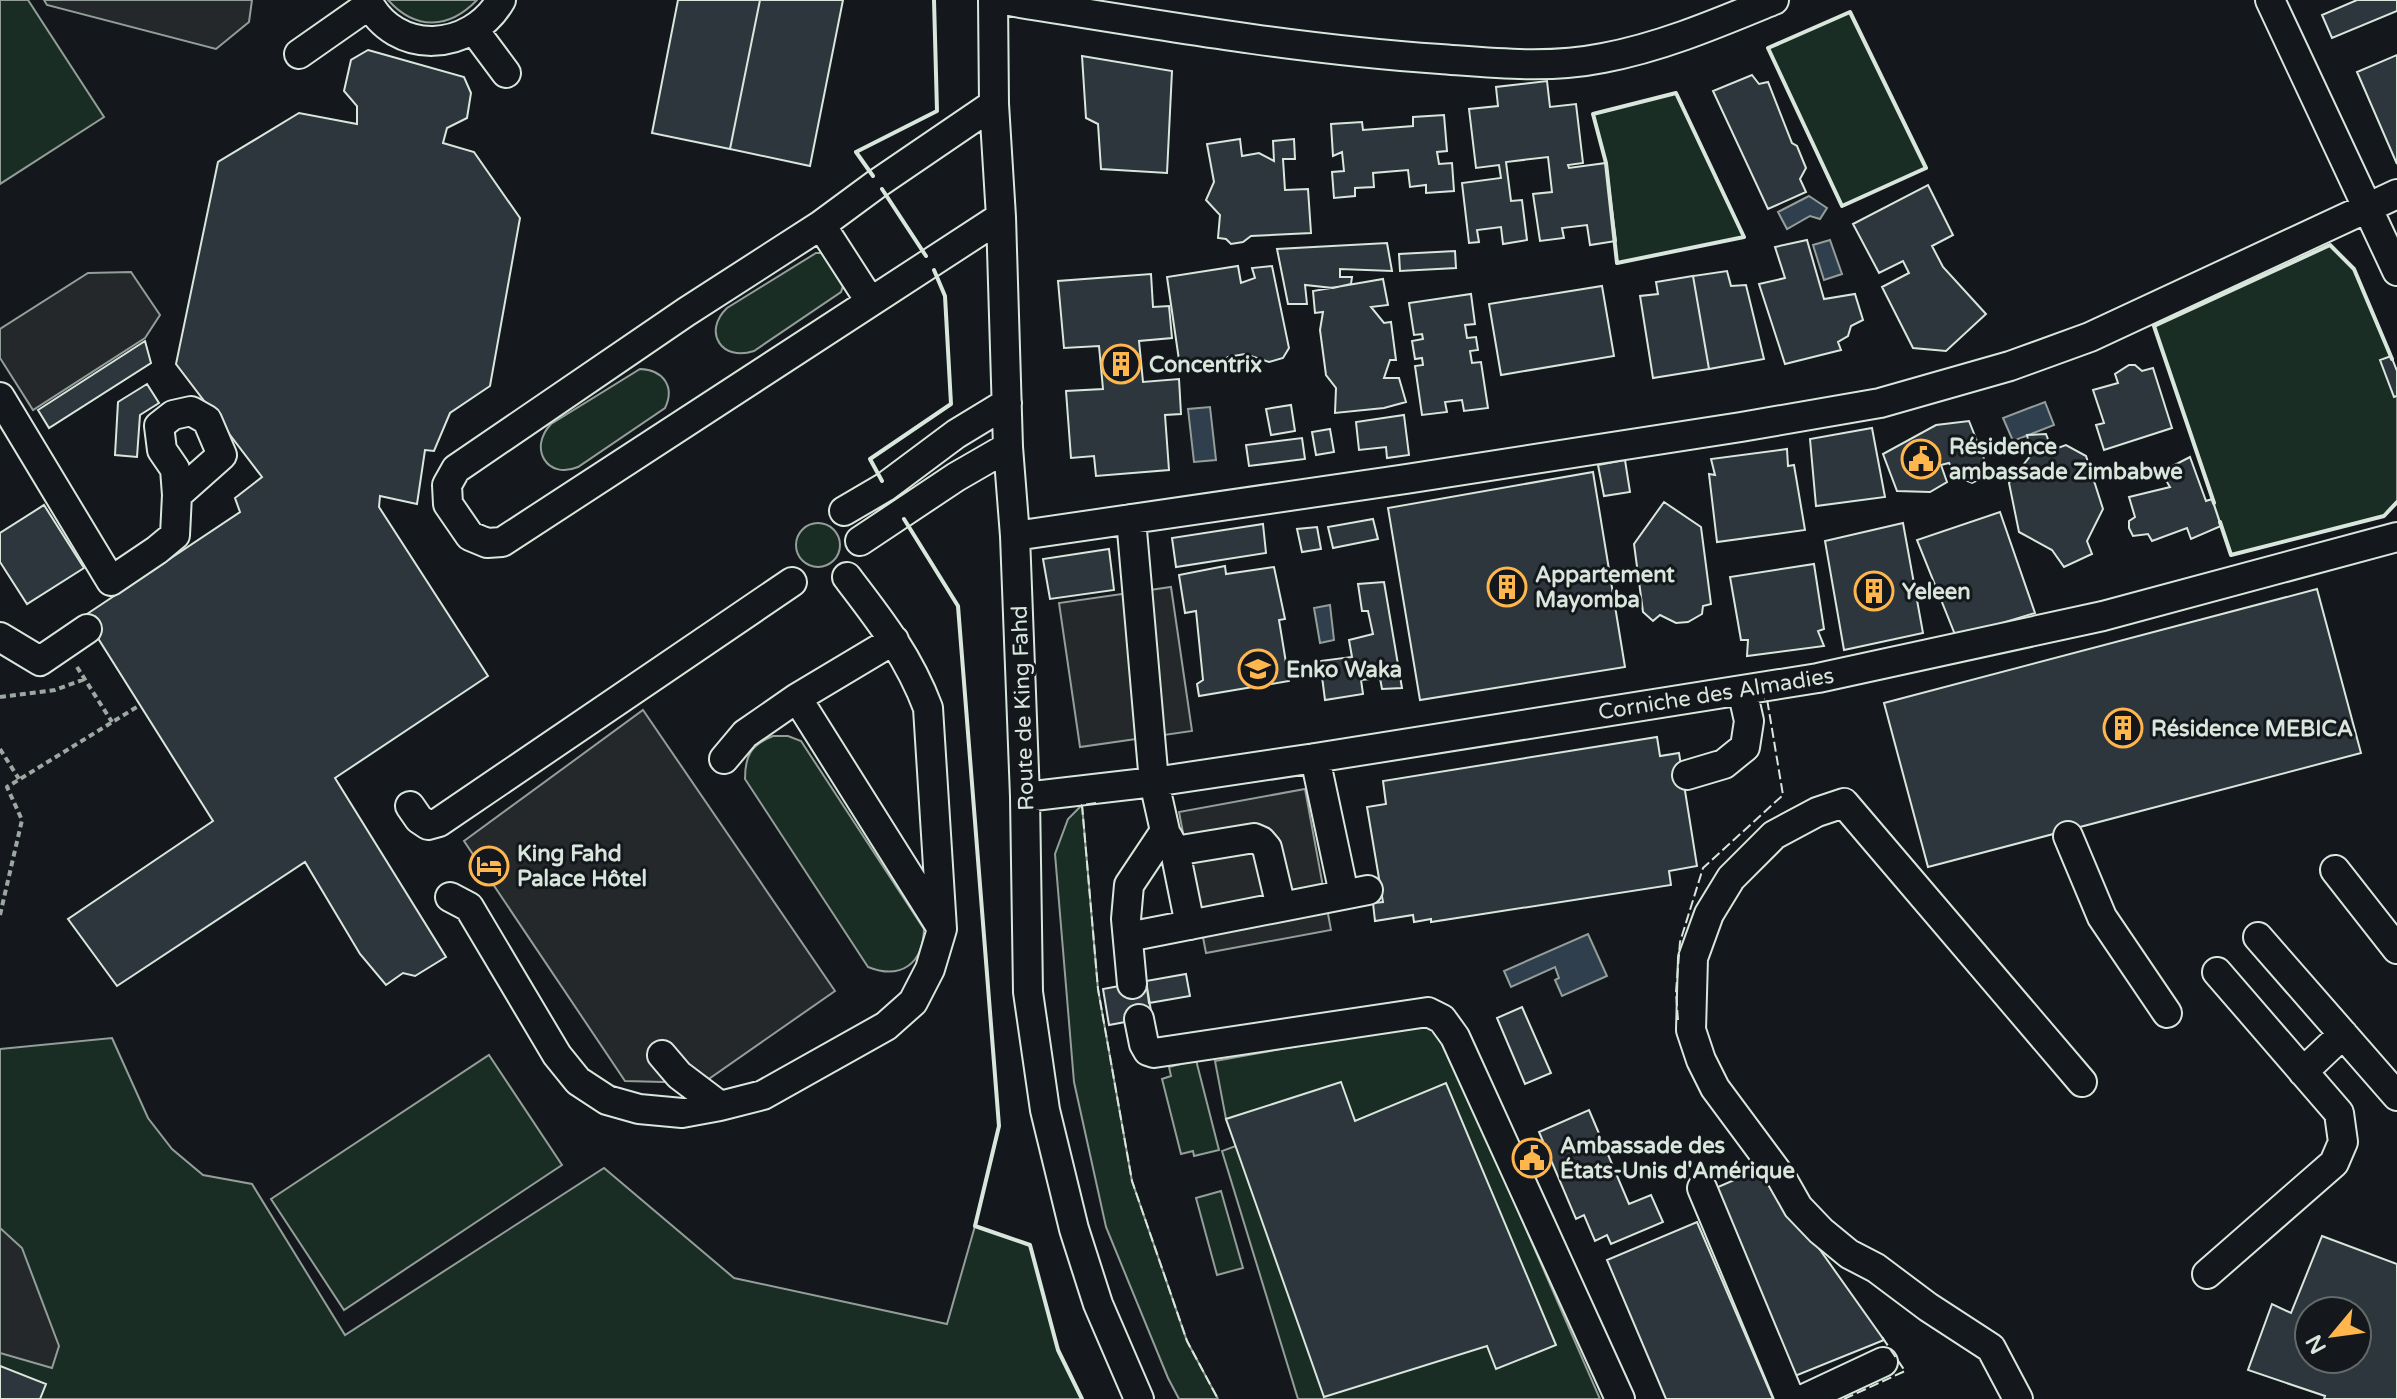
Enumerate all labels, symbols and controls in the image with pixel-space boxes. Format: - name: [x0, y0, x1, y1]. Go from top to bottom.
- building icon: Concentrix: [1100, 343, 1142, 385]
- place label: Concentrix: [1149, 352, 1262, 378]
- place label: Résidence ambassade Zimbabwe: [1949, 434, 2183, 485]
- public building icon: Résidence ambassade Zimbabwe: [1900, 438, 1942, 480]
- place label: Appartement Mayomba: [1535, 562, 1675, 613]
- building icon: Appartement Mayomba: [1486, 566, 1528, 608]
- building icon: Yeleen: [1853, 570, 1895, 612]
- place label: Yeleen: [1902, 579, 1971, 605]
- street label: Route de King Fahd: [1006, 605, 1040, 811]
- school or university icon: Enko Waka: [1237, 648, 1279, 690]
- place label: Enko Waka: [1286, 657, 1402, 683]
- street label: Corniche des Almadies: [1596, 663, 1836, 725]
- building icon: Résidence MEBICA: [2102, 707, 2144, 749]
- place label: Résidence MEBICA: [2151, 716, 2353, 742]
- place label: King Fahd Palace Hôtel: [517, 841, 647, 892]
- hotel icon: King Fahd Palace Hôtel: [468, 845, 510, 887]
- place label: Ambassade des États-Unis d'Amérique: [1560, 1133, 1795, 1184]
- public building icon: Ambassade des États-Unis d'Amérique: [1511, 1137, 1553, 1179]
- north arrow: [2293, 1295, 2373, 1375]
- text: N: [2301, 1330, 2332, 1358]

